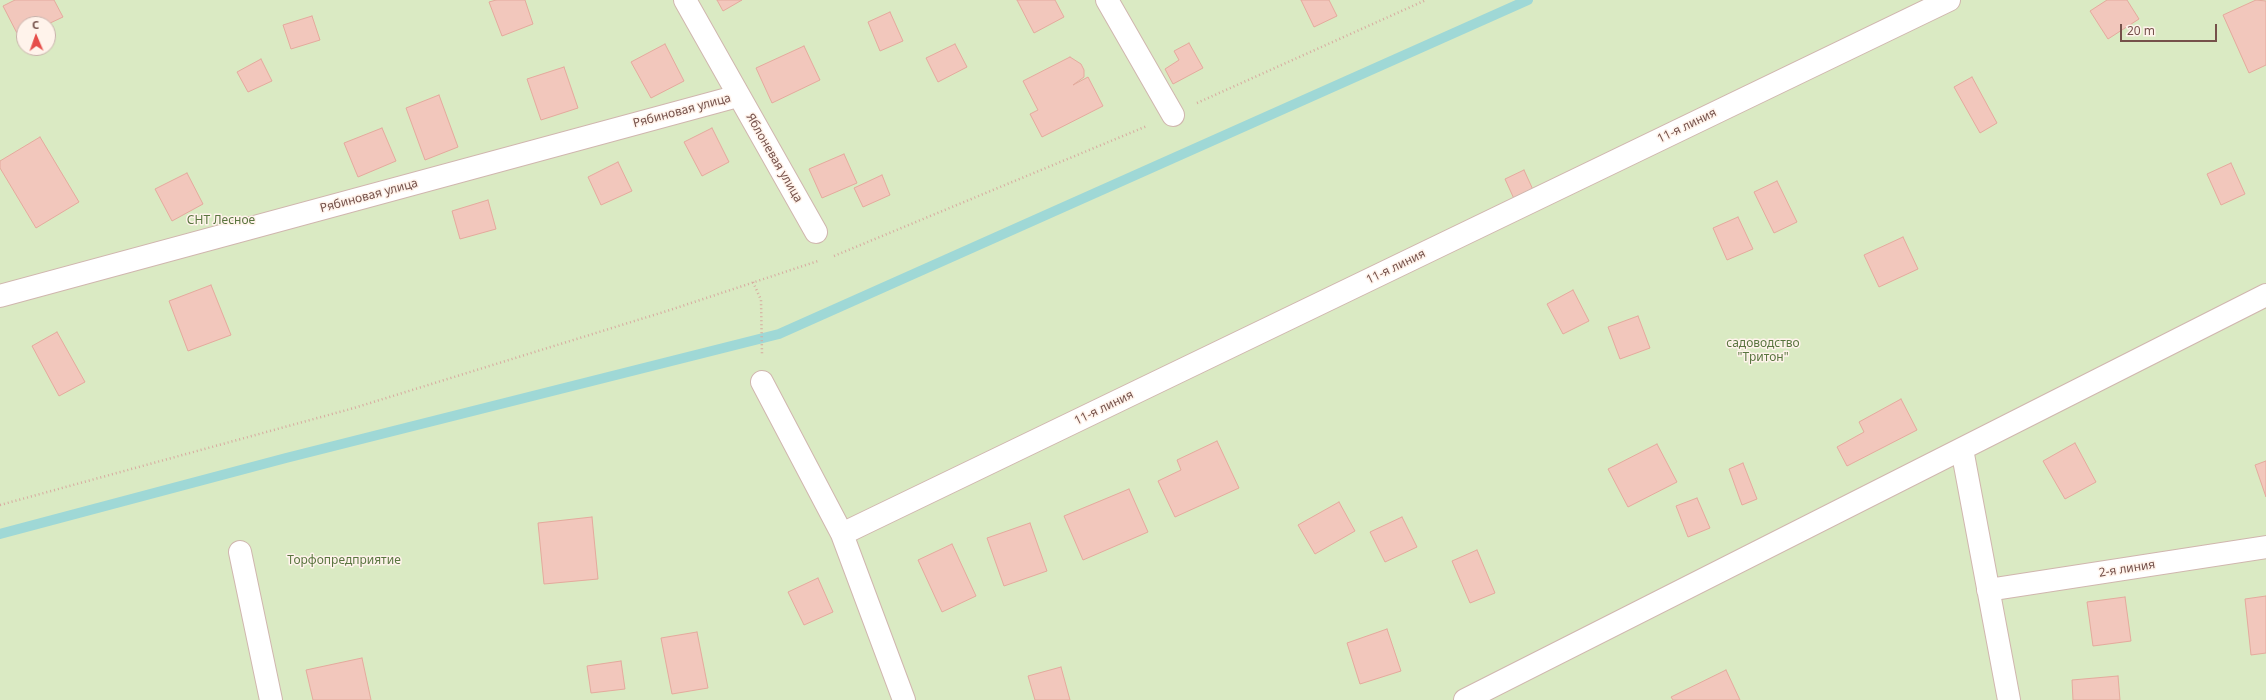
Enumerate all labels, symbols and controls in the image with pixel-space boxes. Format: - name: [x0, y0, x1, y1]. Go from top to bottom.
- north arrow: [16, 16, 56, 56]
- scale bar: [2122, 16, 2219, 42]
- text: С: [32, 17, 39, 32]
- text: 20 m: [2127, 22, 2155, 39]
- street label: Рябиновая улица: [632, 91, 732, 131]
- street label: 11-я линия: [1655, 106, 1719, 146]
- street label: Яблоневая улица: [743, 111, 805, 205]
- street label: Рябиновая улица: [319, 176, 419, 216]
- park label: СНТ Лесное: [187, 214, 255, 228]
- street label: 11-я линия: [1364, 247, 1428, 287]
- park label: садоводство "Тритон": [1726, 337, 1800, 365]
- street label: 11-я линия: [1072, 388, 1136, 428]
- park label: Торфопредприятие: [287, 554, 401, 568]
- street label: 2-я линия: [2098, 557, 2156, 581]

